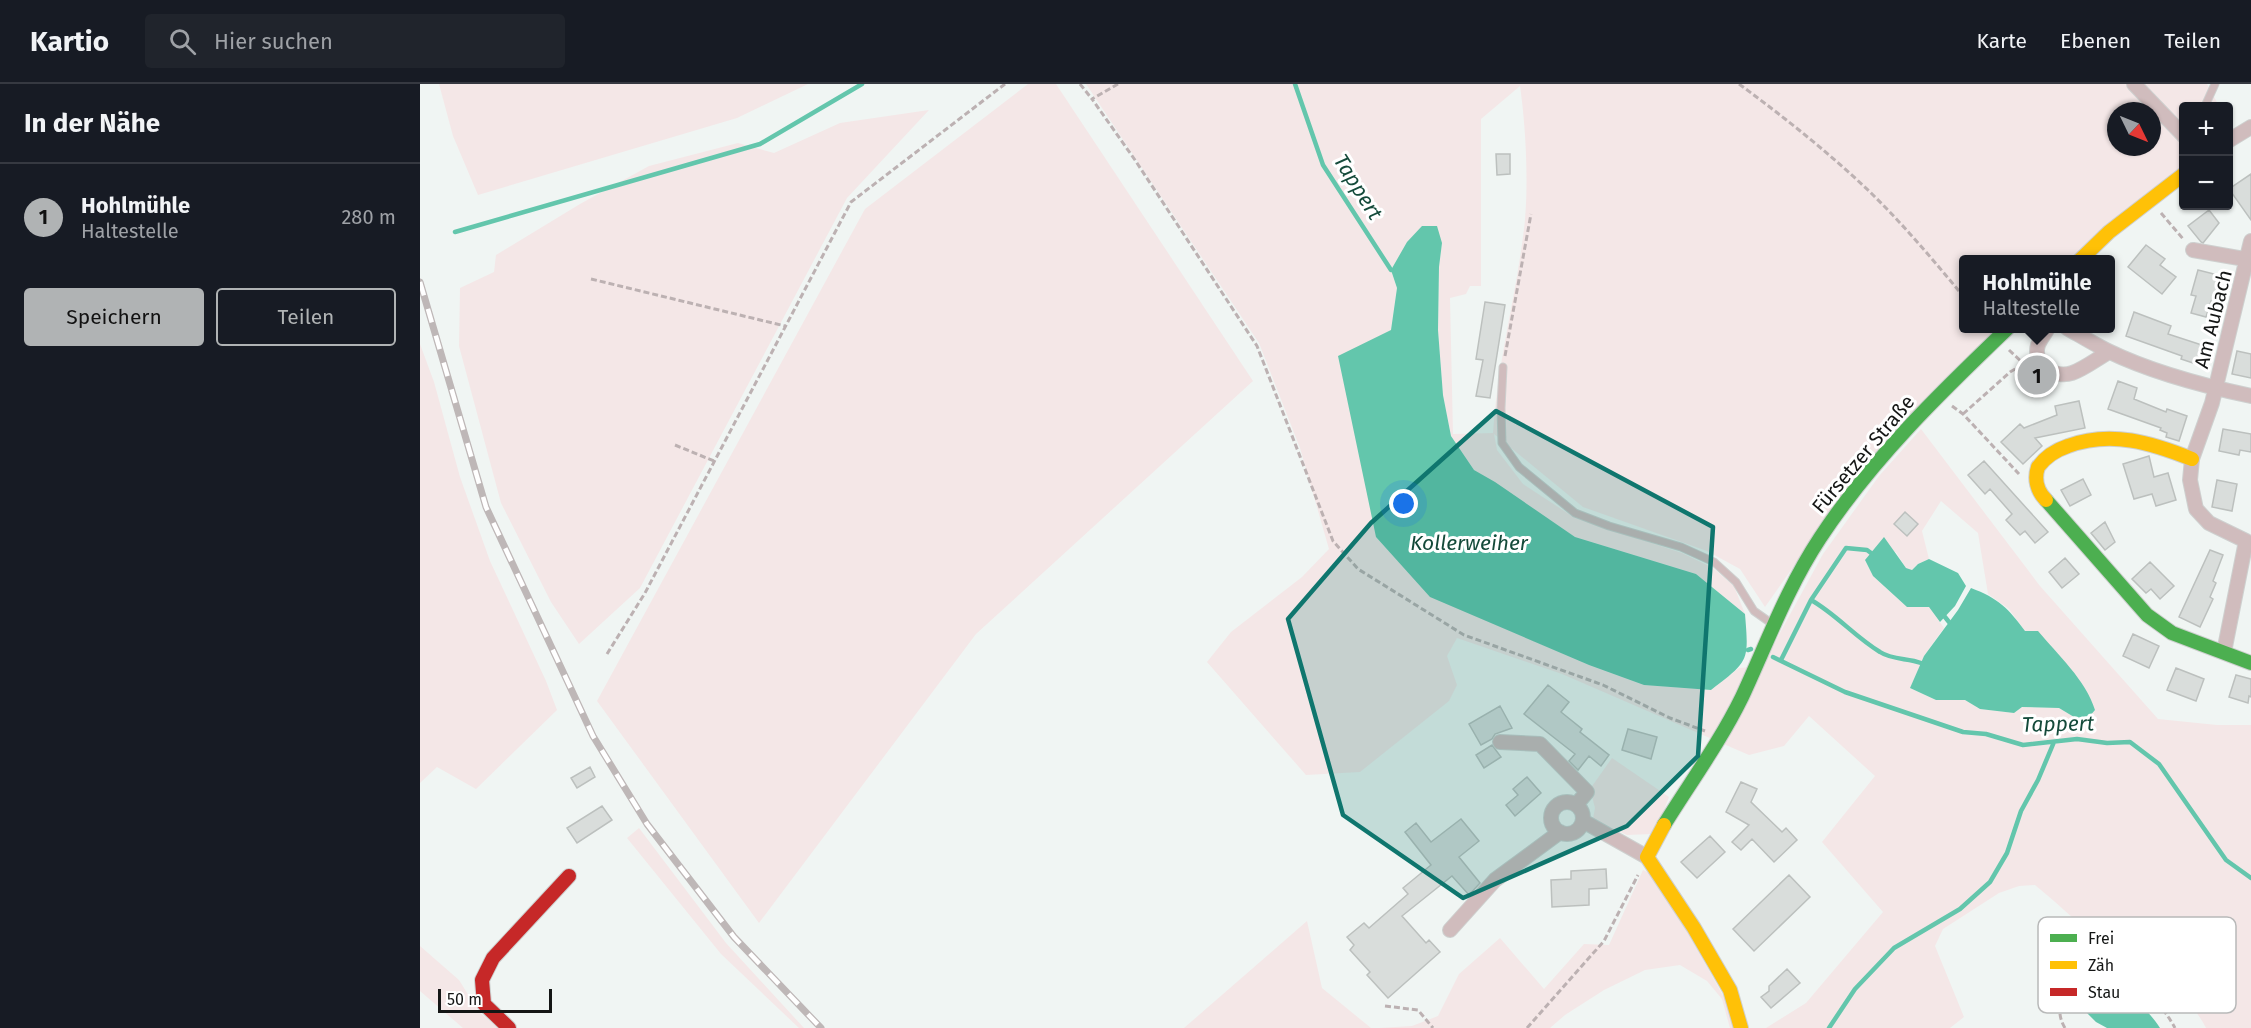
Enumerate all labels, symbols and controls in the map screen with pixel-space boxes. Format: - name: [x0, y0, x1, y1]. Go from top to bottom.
- search box: [145, 14, 565, 68]
- text: Kartio: [30, 25, 109, 58]
- icon: search: [166, 25, 199, 58]
- text: Hier suchen: [214, 28, 333, 55]
- text: Karte: [1976, 28, 2027, 54]
- text: Ebenen: [2060, 28, 2131, 54]
- text: Teilen: [2164, 28, 2221, 54]
- north arrow: [2107, 102, 2161, 156]
- map controls: [2179, 102, 2233, 210]
- button: +: [2179, 102, 2233, 156]
- text: In der Nähe: [24, 108, 160, 139]
- water label: Tappert: [1328, 150, 1388, 225]
- button: −: [2179, 156, 2233, 210]
- text: Hohlmühle: [81, 192, 190, 219]
- text: 1: [39, 205, 48, 229]
- text: 280 m: [341, 205, 396, 229]
- text: Haltestelle: [81, 219, 179, 243]
- popup: [1959, 255, 2115, 333]
- street label: Am Aubach: [2189, 267, 2237, 371]
- text: Hohlmühle: [1982, 269, 2092, 296]
- button: Speichern: [24, 288, 204, 346]
- button: Teilen: [216, 288, 396, 346]
- text: Haltestelle: [1982, 296, 2080, 320]
- pin: 1: [2018, 352, 2056, 398]
- street label: Fürsetzer Straße: [1807, 390, 1919, 518]
- your location: [1389, 489, 1418, 518]
- water label: Kollerweiher: [1410, 530, 1529, 556]
- water label: Tappert: [2022, 710, 2095, 738]
- legend: [2038, 917, 2236, 1013]
- text: Frei: [2088, 929, 2114, 948]
- text: Zäh: [2088, 956, 2114, 975]
- text: Stau: [2088, 983, 2120, 1002]
- scale bar: [438, 986, 552, 1014]
- text: 50 m: [447, 990, 482, 1009]

